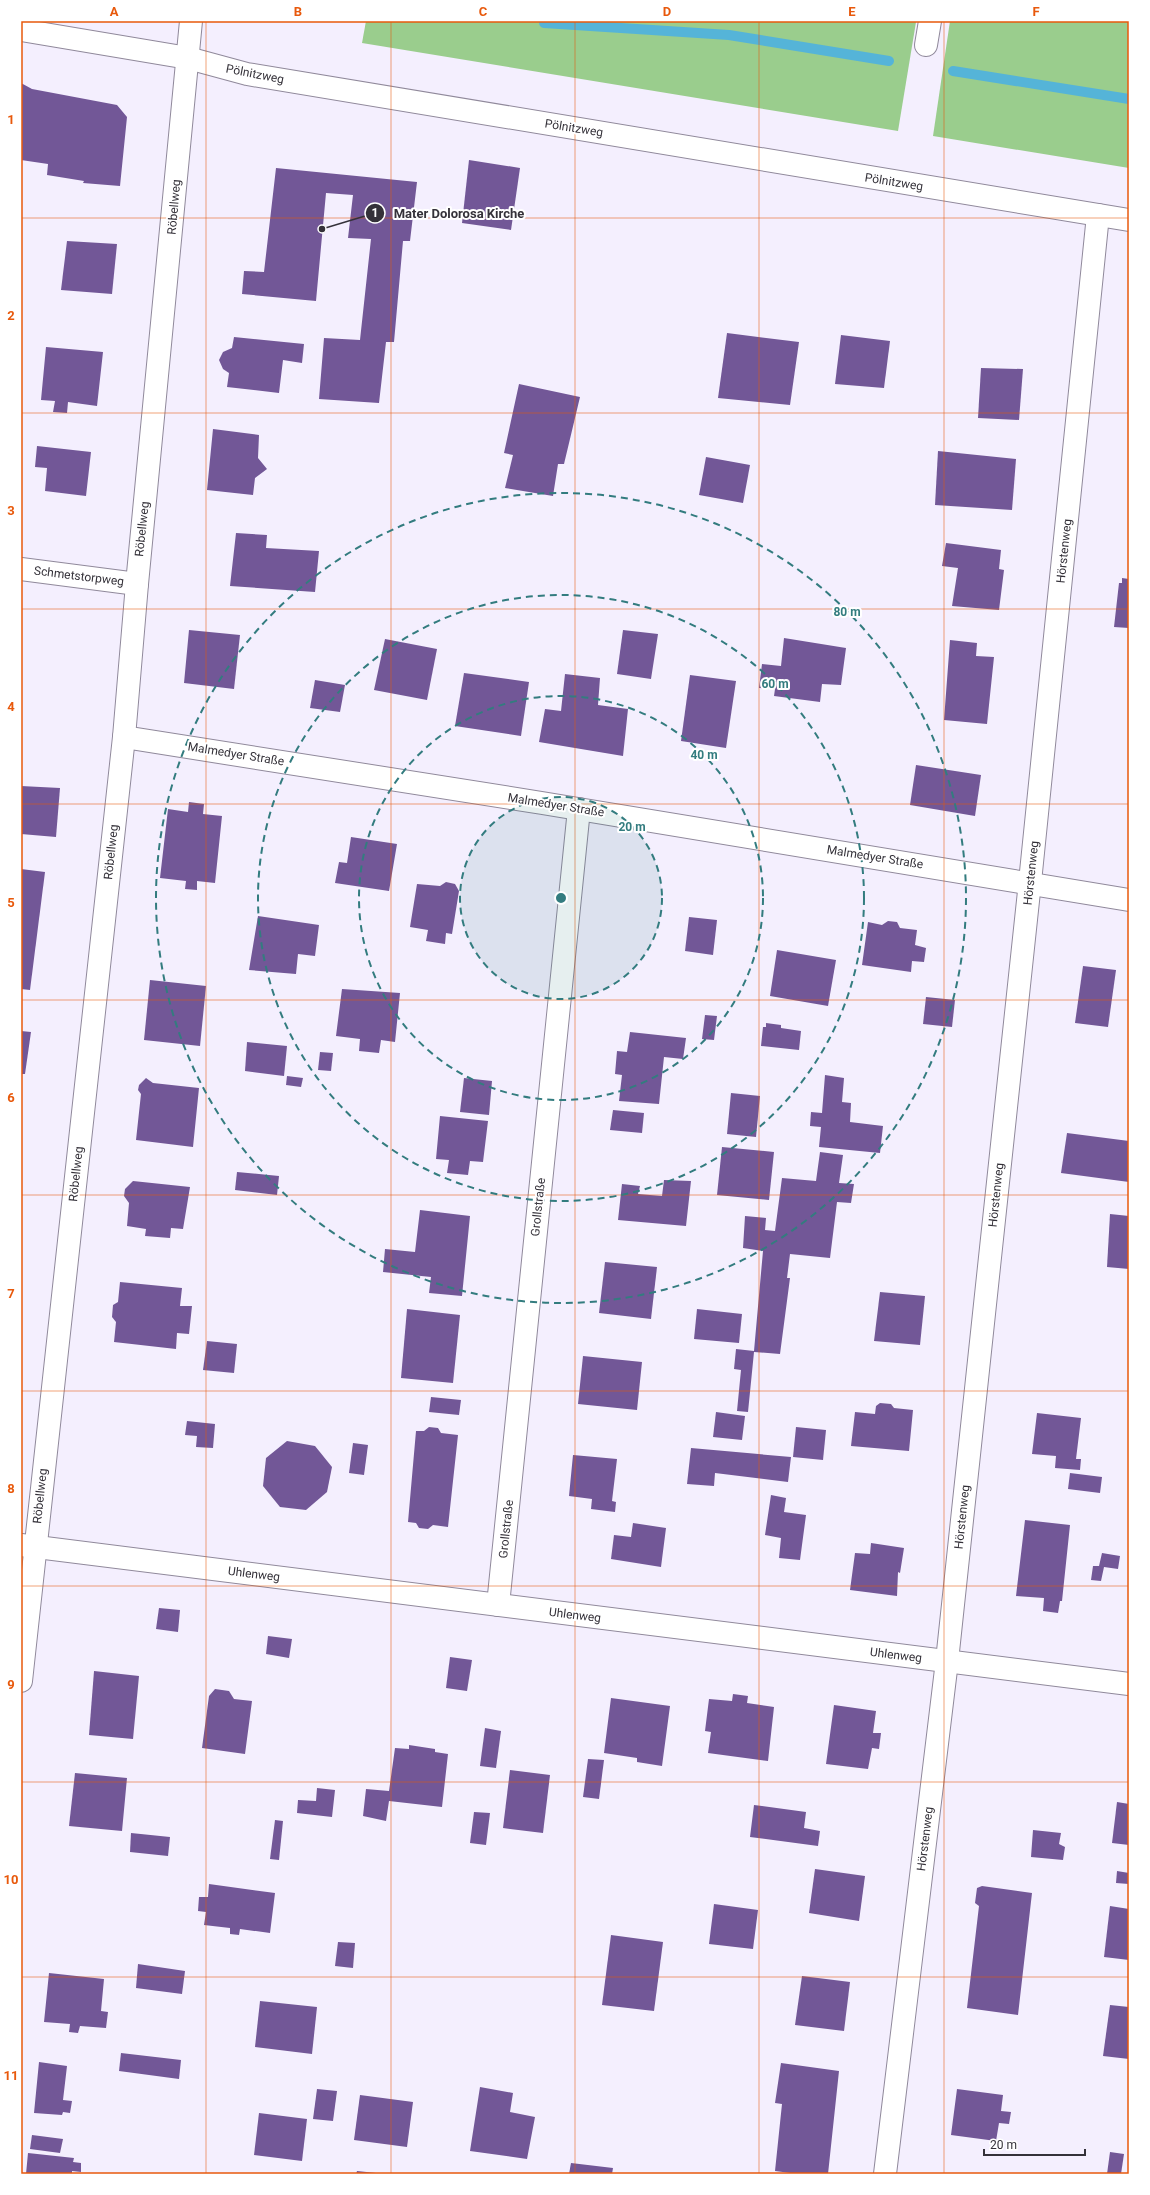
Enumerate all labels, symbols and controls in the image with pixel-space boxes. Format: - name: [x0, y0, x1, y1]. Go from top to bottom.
- text: A: [110, 4, 119, 19]
- text: B: [294, 4, 302, 19]
- text: C: [479, 4, 488, 19]
- text: D: [663, 4, 671, 19]
- text: E: [848, 4, 856, 19]
- text: F: [1032, 4, 1040, 19]
- street label: Pölnitzweg: [225, 62, 285, 86]
- text: 1: [7, 112, 15, 127]
- street label: Pölnitzweg: [544, 116, 604, 140]
- street label: Pölnitzweg: [864, 170, 924, 194]
- street label: Röbellweg: [165, 179, 183, 235]
- callout: Mater Dolorosa Kirche: [365, 200, 532, 225]
- text: 1: [372, 206, 378, 220]
- text: Mater Dolorosa Kirche: [394, 206, 524, 221]
- text: 2: [7, 308, 15, 323]
- street label: Röbellweg: [132, 501, 152, 557]
- text: 3: [7, 503, 15, 518]
- street label: Hörstenweg: [1054, 518, 1074, 584]
- street label: Schmetstorpweg: [33, 564, 125, 588]
- text: 80 m: [833, 605, 861, 619]
- text: 60 m: [761, 677, 789, 691]
- text: 4: [7, 699, 15, 714]
- street label: Malmedyer Straße: [187, 739, 285, 769]
- text: 40 m: [690, 748, 718, 762]
- street label: Malmedyer Straße: [507, 790, 605, 820]
- text: 20 m: [618, 820, 646, 834]
- street label: Röbellweg: [101, 824, 121, 880]
- street label: Hörstenweg: [1021, 840, 1041, 906]
- street label: Malmedyer Straße: [826, 842, 924, 872]
- centre of rings: [554, 891, 568, 905]
- text: 5: [7, 895, 15, 910]
- text: 6: [7, 1090, 15, 1105]
- street label: Röbellweg: [66, 1146, 86, 1202]
- street label: Hörstenweg: [986, 1162, 1006, 1228]
- street label: Grollstraße: [528, 1177, 548, 1237]
- text: 7: [7, 1286, 15, 1301]
- street label: Röbellweg: [30, 1468, 50, 1524]
- text: 8: [7, 1481, 15, 1496]
- street label: Hörstenweg: [952, 1484, 972, 1550]
- street label: Grollstraße: [496, 1499, 516, 1559]
- street label: Uhlenweg: [227, 1564, 281, 1584]
- street label: Uhlenweg: [548, 1605, 602, 1625]
- street label: Uhlenweg: [869, 1645, 923, 1665]
- text: 9: [7, 1677, 15, 1692]
- street label: Hörstenweg: [914, 1806, 936, 1872]
- text: 10: [4, 1872, 18, 1887]
- text: 11: [4, 2068, 18, 2083]
- scale bar: [984, 2131, 1085, 2157]
- text: 20 m: [990, 2138, 1017, 2152]

